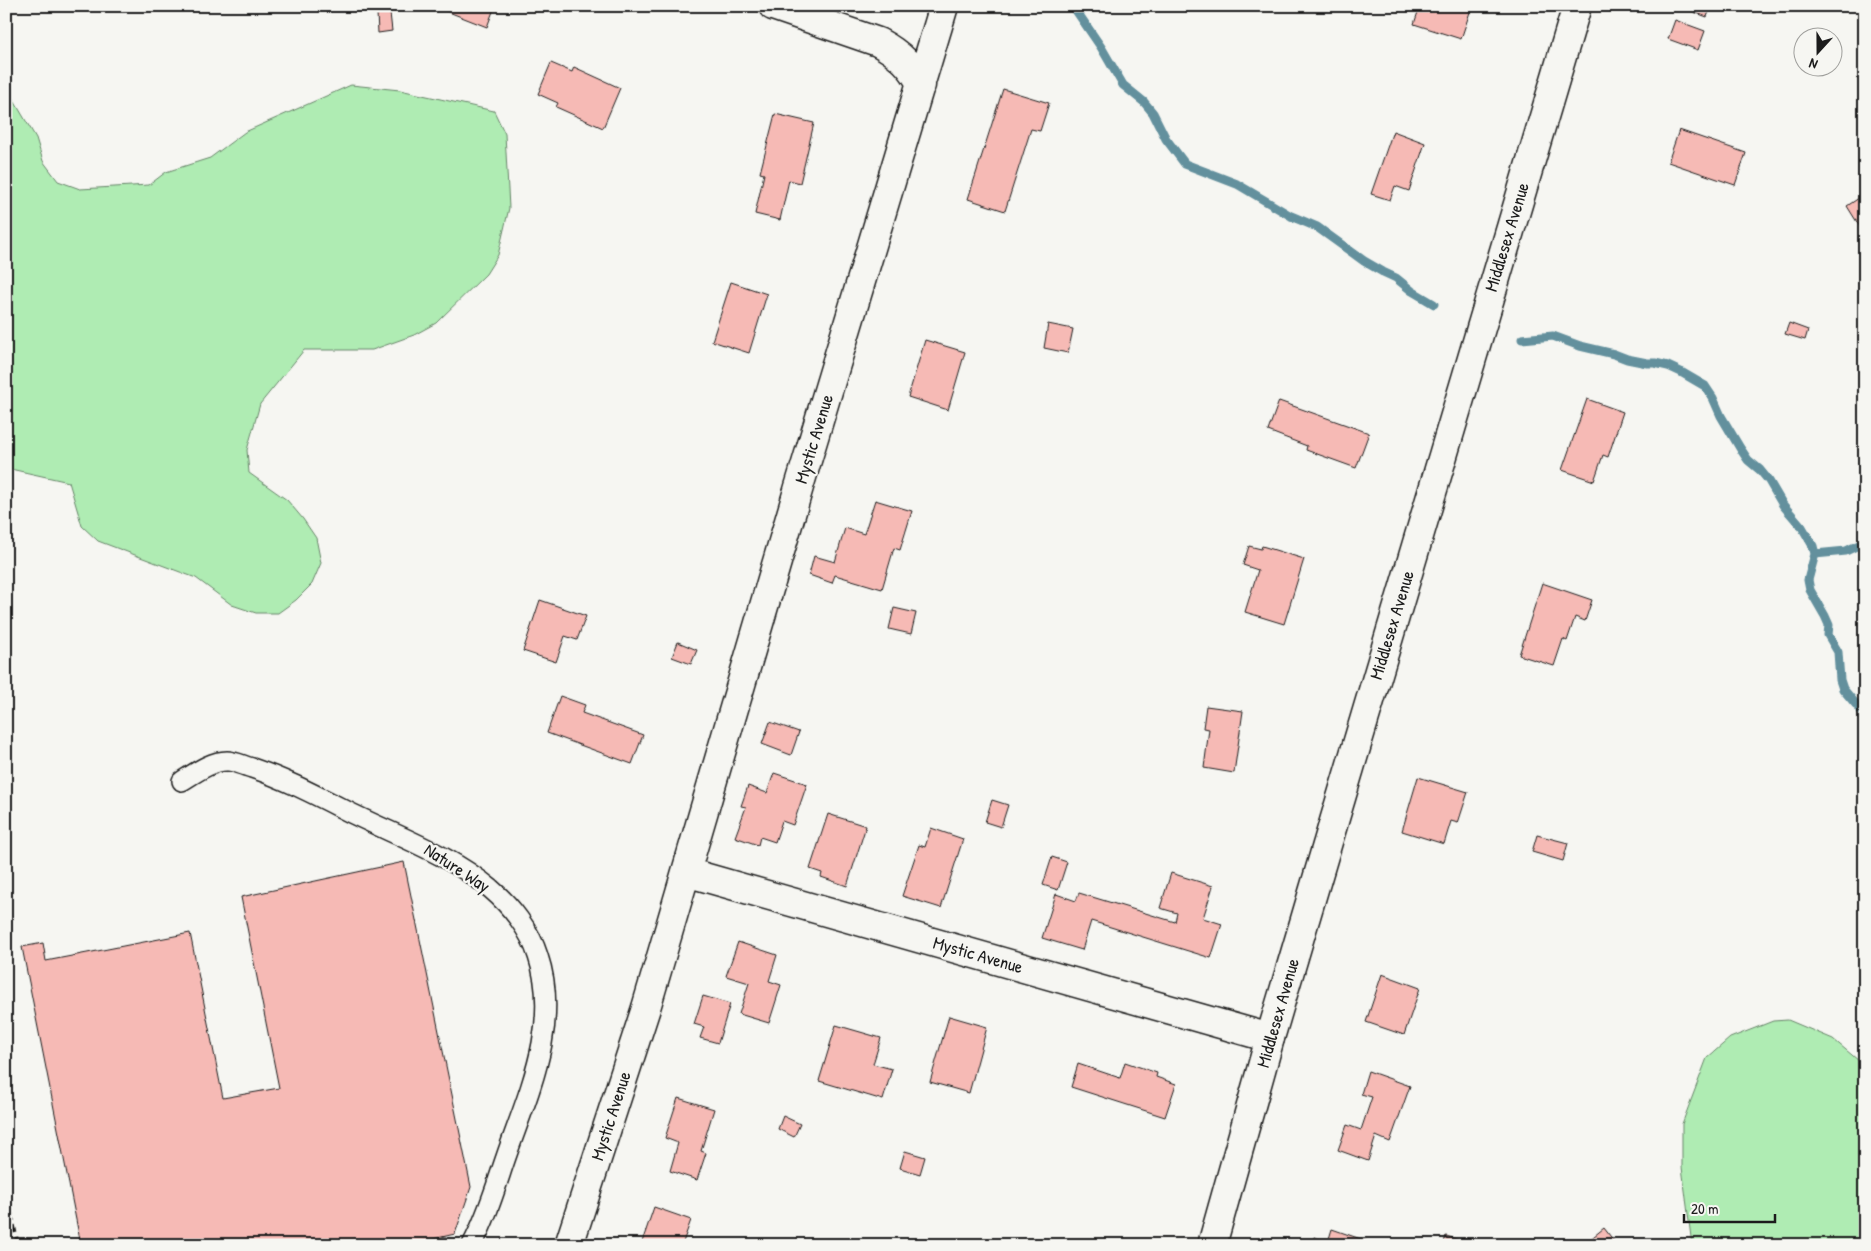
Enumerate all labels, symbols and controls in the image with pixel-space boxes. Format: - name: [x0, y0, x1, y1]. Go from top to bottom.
- north arrow: [1794, 28, 1844, 78]
- text: N: [1806, 54, 1820, 75]
- street label: Middlesex Avenue: [1478, 179, 1535, 294]
- street label: Mystic Avenue: [788, 391, 839, 487]
- street label: Middlesex Avenue: [1363, 567, 1420, 682]
- street label: Nature Way: [419, 837, 495, 898]
- street label: Mystic Avenue: [930, 930, 1026, 979]
- street label: Middlesex Avenue: [1250, 955, 1305, 1070]
- street label: Mystic Avenue: [584, 1068, 637, 1164]
- scale bar: [1684, 1191, 1775, 1223]
- text: 20 m: [1691, 1198, 1718, 1219]

